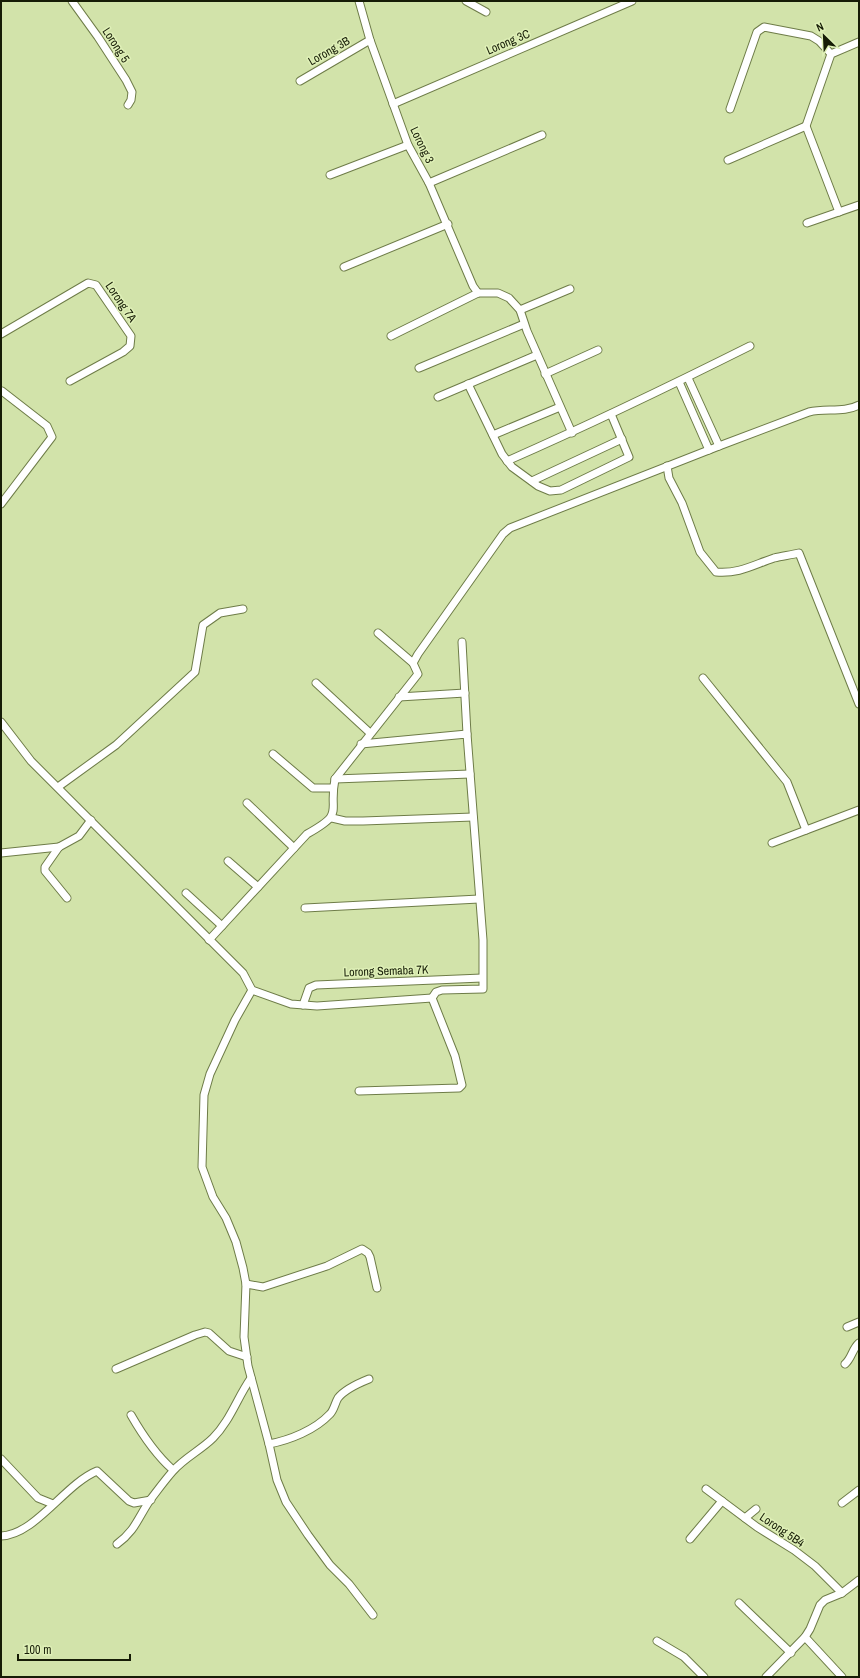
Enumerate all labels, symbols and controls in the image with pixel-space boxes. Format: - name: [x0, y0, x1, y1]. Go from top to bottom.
- north arrow: [804, 16, 844, 56]
- text: N: [814, 19, 826, 35]
- street label: Lorong 5: [99, 24, 134, 66]
- street label: Lorong 3C: [484, 26, 532, 58]
- street label: Lorong 3B: [305, 33, 353, 69]
- street label: Lorong 3: [406, 124, 438, 166]
- street label: Lorong 7A: [102, 279, 141, 326]
- street label: Lorong Semaba 7K: [343, 962, 429, 980]
- street label: Lorong 5B4: [756, 1509, 808, 1551]
- scale bar: [18, 1636, 130, 1662]
- text: 100 m: [24, 1642, 51, 1658]

